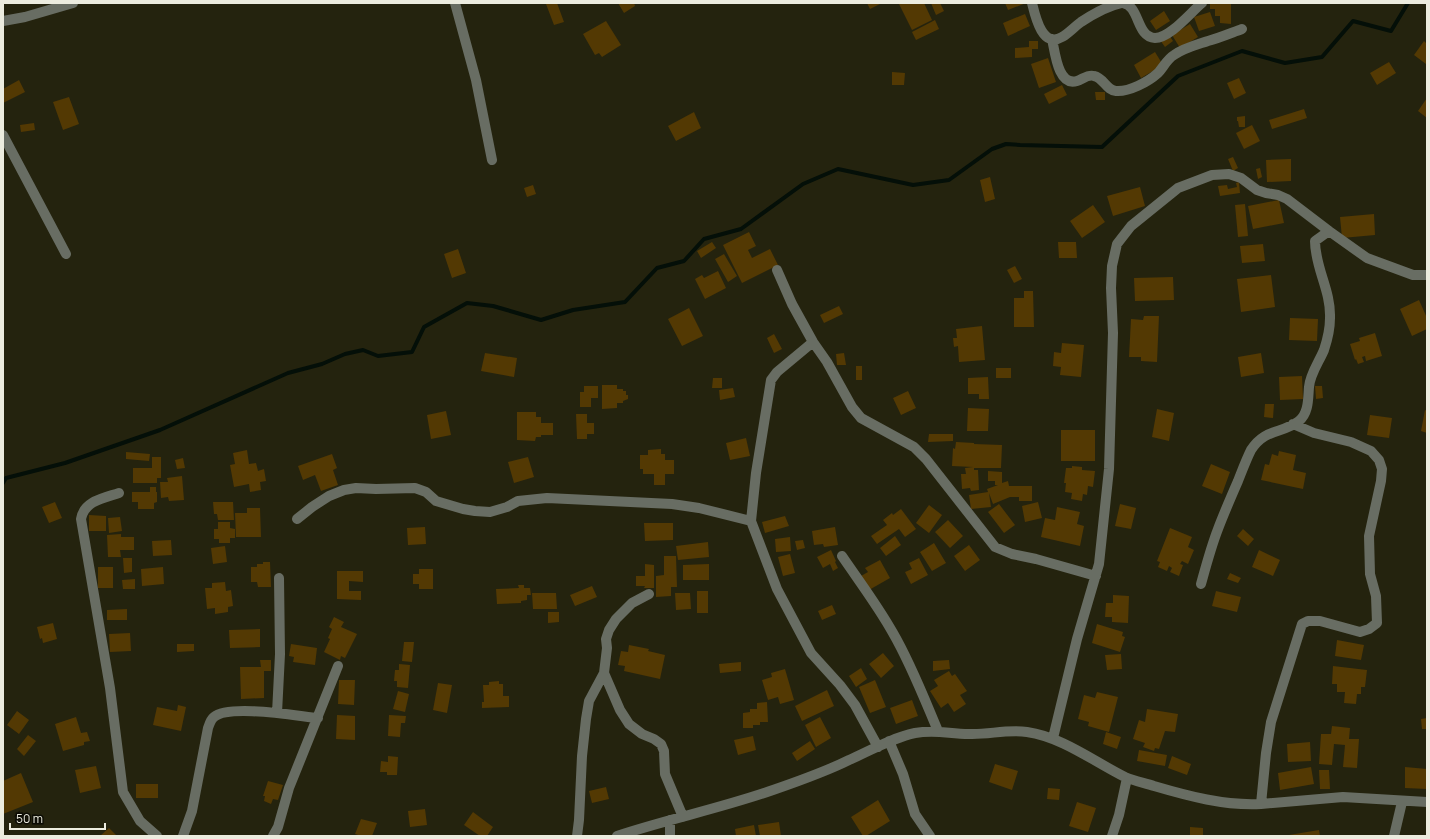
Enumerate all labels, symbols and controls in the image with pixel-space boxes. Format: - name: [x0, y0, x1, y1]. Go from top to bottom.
- scale bar: [10, 805, 105, 831]
- text: 50 m: [16, 810, 43, 827]

